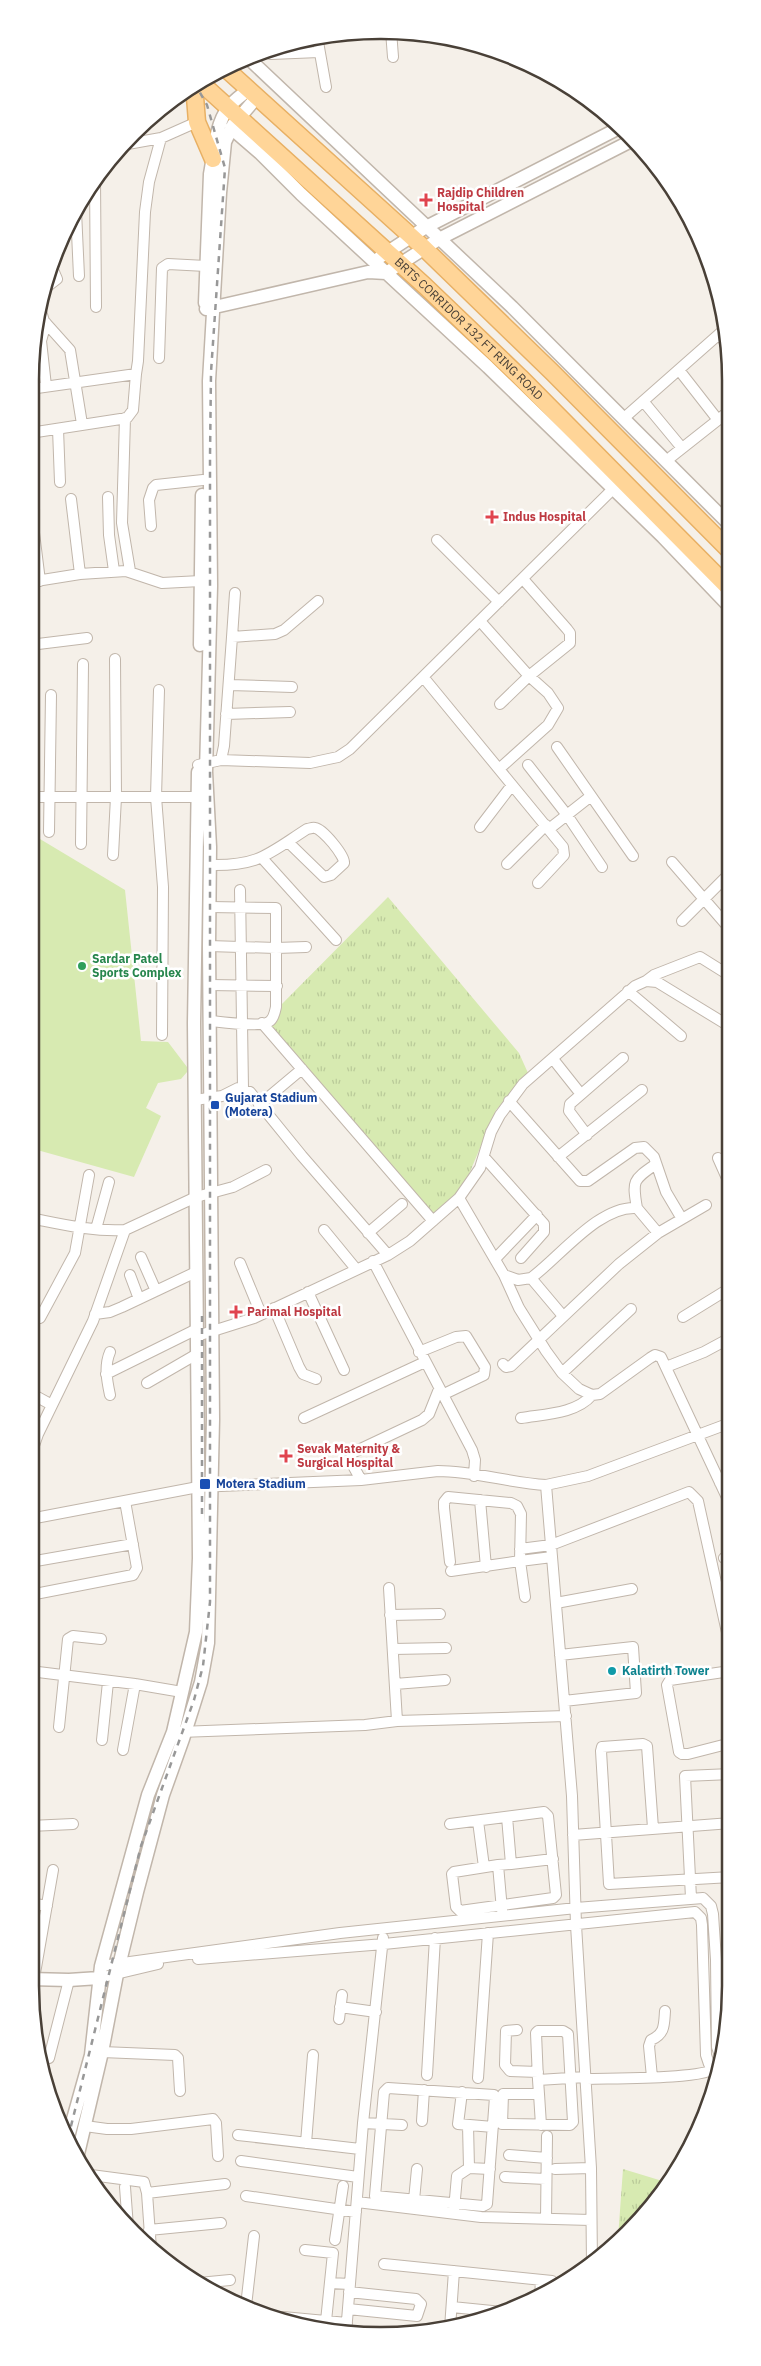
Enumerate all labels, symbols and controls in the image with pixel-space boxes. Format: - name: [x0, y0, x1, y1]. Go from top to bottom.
- place label: Rajdip Children Hospital: [437, 185, 524, 214]
- marker: Rajdip Children Hospital: [419, 193, 433, 207]
- street label: BRTS CORRIDOR 132 FT RING ROAD: [392, 254, 546, 403]
- place label: Indus Hospital: [503, 509, 586, 524]
- marker: Indus Hospital: [485, 510, 499, 524]
- place label: Sardar Patel Sports Complex: [92, 951, 182, 980]
- marker: Sardar Patel Sports Complex: [76, 960, 88, 972]
- place label: Gujarat Stadium (Motera): [225, 1090, 317, 1119]
- marker: Gujarat Stadium (Motera): [209, 1099, 221, 1111]
- place label: Parimal Hospital: [247, 1304, 341, 1319]
- marker: Parimal Hospital: [229, 1305, 243, 1319]
- place label: Sevak Maternity & Surgical Hospital: [297, 1441, 400, 1470]
- marker: Sevak Maternity & Surgical Hospital: [279, 1449, 293, 1463]
- place label: Motera Stadium: [216, 1476, 306, 1491]
- marker: Motera Stadium: [198, 1477, 212, 1491]
- place label: Kalatirth Tower: [622, 1663, 710, 1678]
- marker: Kalatirth Tower: [606, 1665, 618, 1677]

